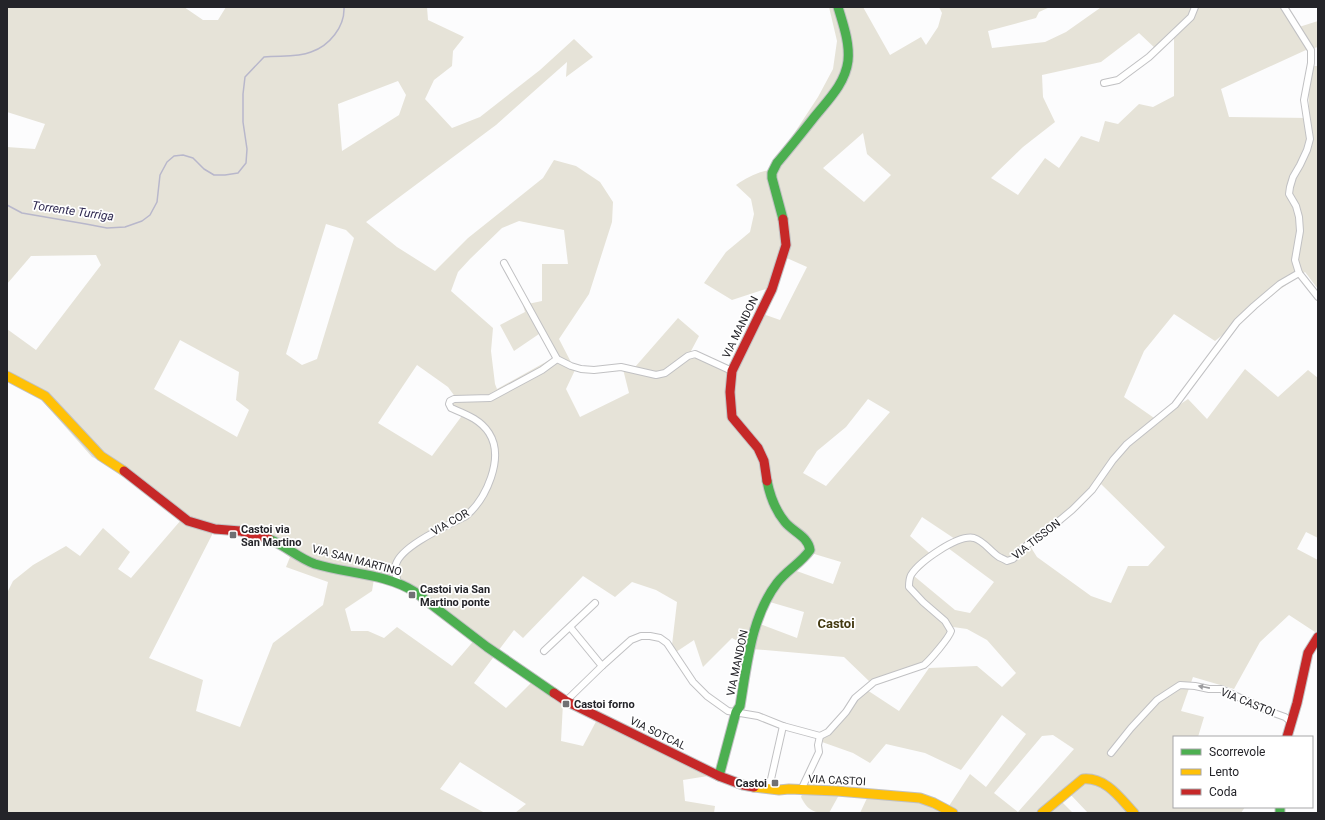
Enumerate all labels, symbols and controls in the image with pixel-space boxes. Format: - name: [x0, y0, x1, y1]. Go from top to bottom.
- water label: Torrente Turriga: [31, 198, 115, 224]
- street label: VIA MANDON: [720, 294, 761, 360]
- street label: VIA COR: [429, 506, 472, 538]
- street label: VIA TISSON: [1010, 516, 1063, 562]
- place label: Castoi via San Martino: [241, 523, 301, 549]
- marker: Castoi via San Martino: [228, 530, 238, 540]
- street label: VIA SAN MARTINO: [311, 542, 403, 579]
- place label: Castoi via San Martino ponte: [420, 583, 490, 609]
- marker: Castoi via San Martino ponte: [407, 590, 417, 600]
- district label: Castoi: [817, 616, 855, 631]
- street label: VIA MANDON: [724, 629, 751, 697]
- one-way arrow: [1198, 684, 1210, 690]
- street label: VIA CASTOI: [1219, 686, 1277, 719]
- place label: Castoi forno: [574, 698, 635, 711]
- marker: Castoi forno: [561, 699, 571, 709]
- street label: VIA SOTCAL: [628, 714, 688, 753]
- legend: [1173, 736, 1313, 808]
- text: Scorrevole: [1209, 745, 1265, 759]
- text: Lento: [1209, 765, 1239, 779]
- street label: VIA CASTOI: [808, 772, 866, 789]
- place label: Castoi: [736, 777, 767, 790]
- marker: Castoi: [770, 778, 780, 788]
- text: Coda: [1209, 785, 1237, 799]

